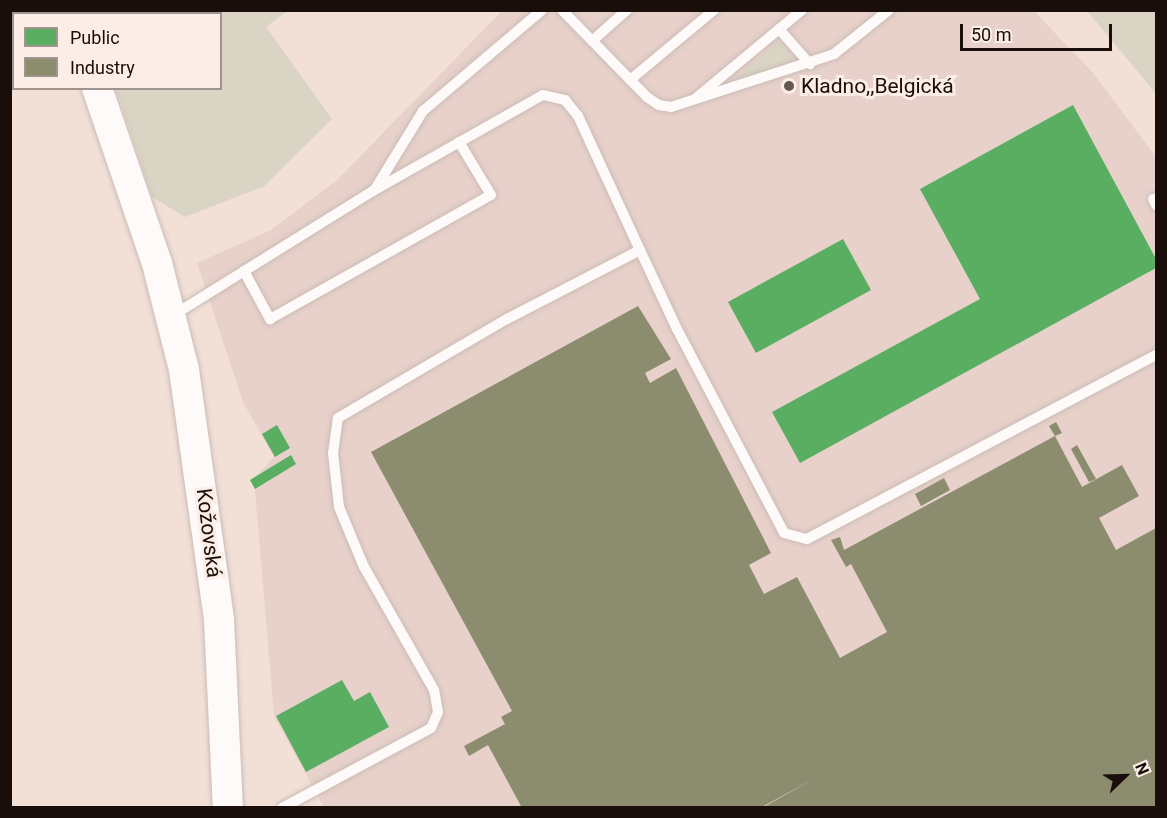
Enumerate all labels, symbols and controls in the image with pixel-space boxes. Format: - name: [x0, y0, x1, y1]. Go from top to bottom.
- legend: [12, 12, 222, 90]
- scale bar: [963, 12, 1114, 50]
- text: 50 m: [971, 24, 1011, 45]
- text: Public: [70, 27, 120, 48]
- text: Industry: [70, 57, 135, 78]
- place label: Kladno,,Belgická: [801, 73, 954, 99]
- marker: Kladno,,Belgická: [782, 79, 796, 93]
- street label: Kožovská: [191, 487, 227, 579]
- north arrow: [1095, 746, 1155, 806]
- text: N: [1131, 760, 1153, 778]

